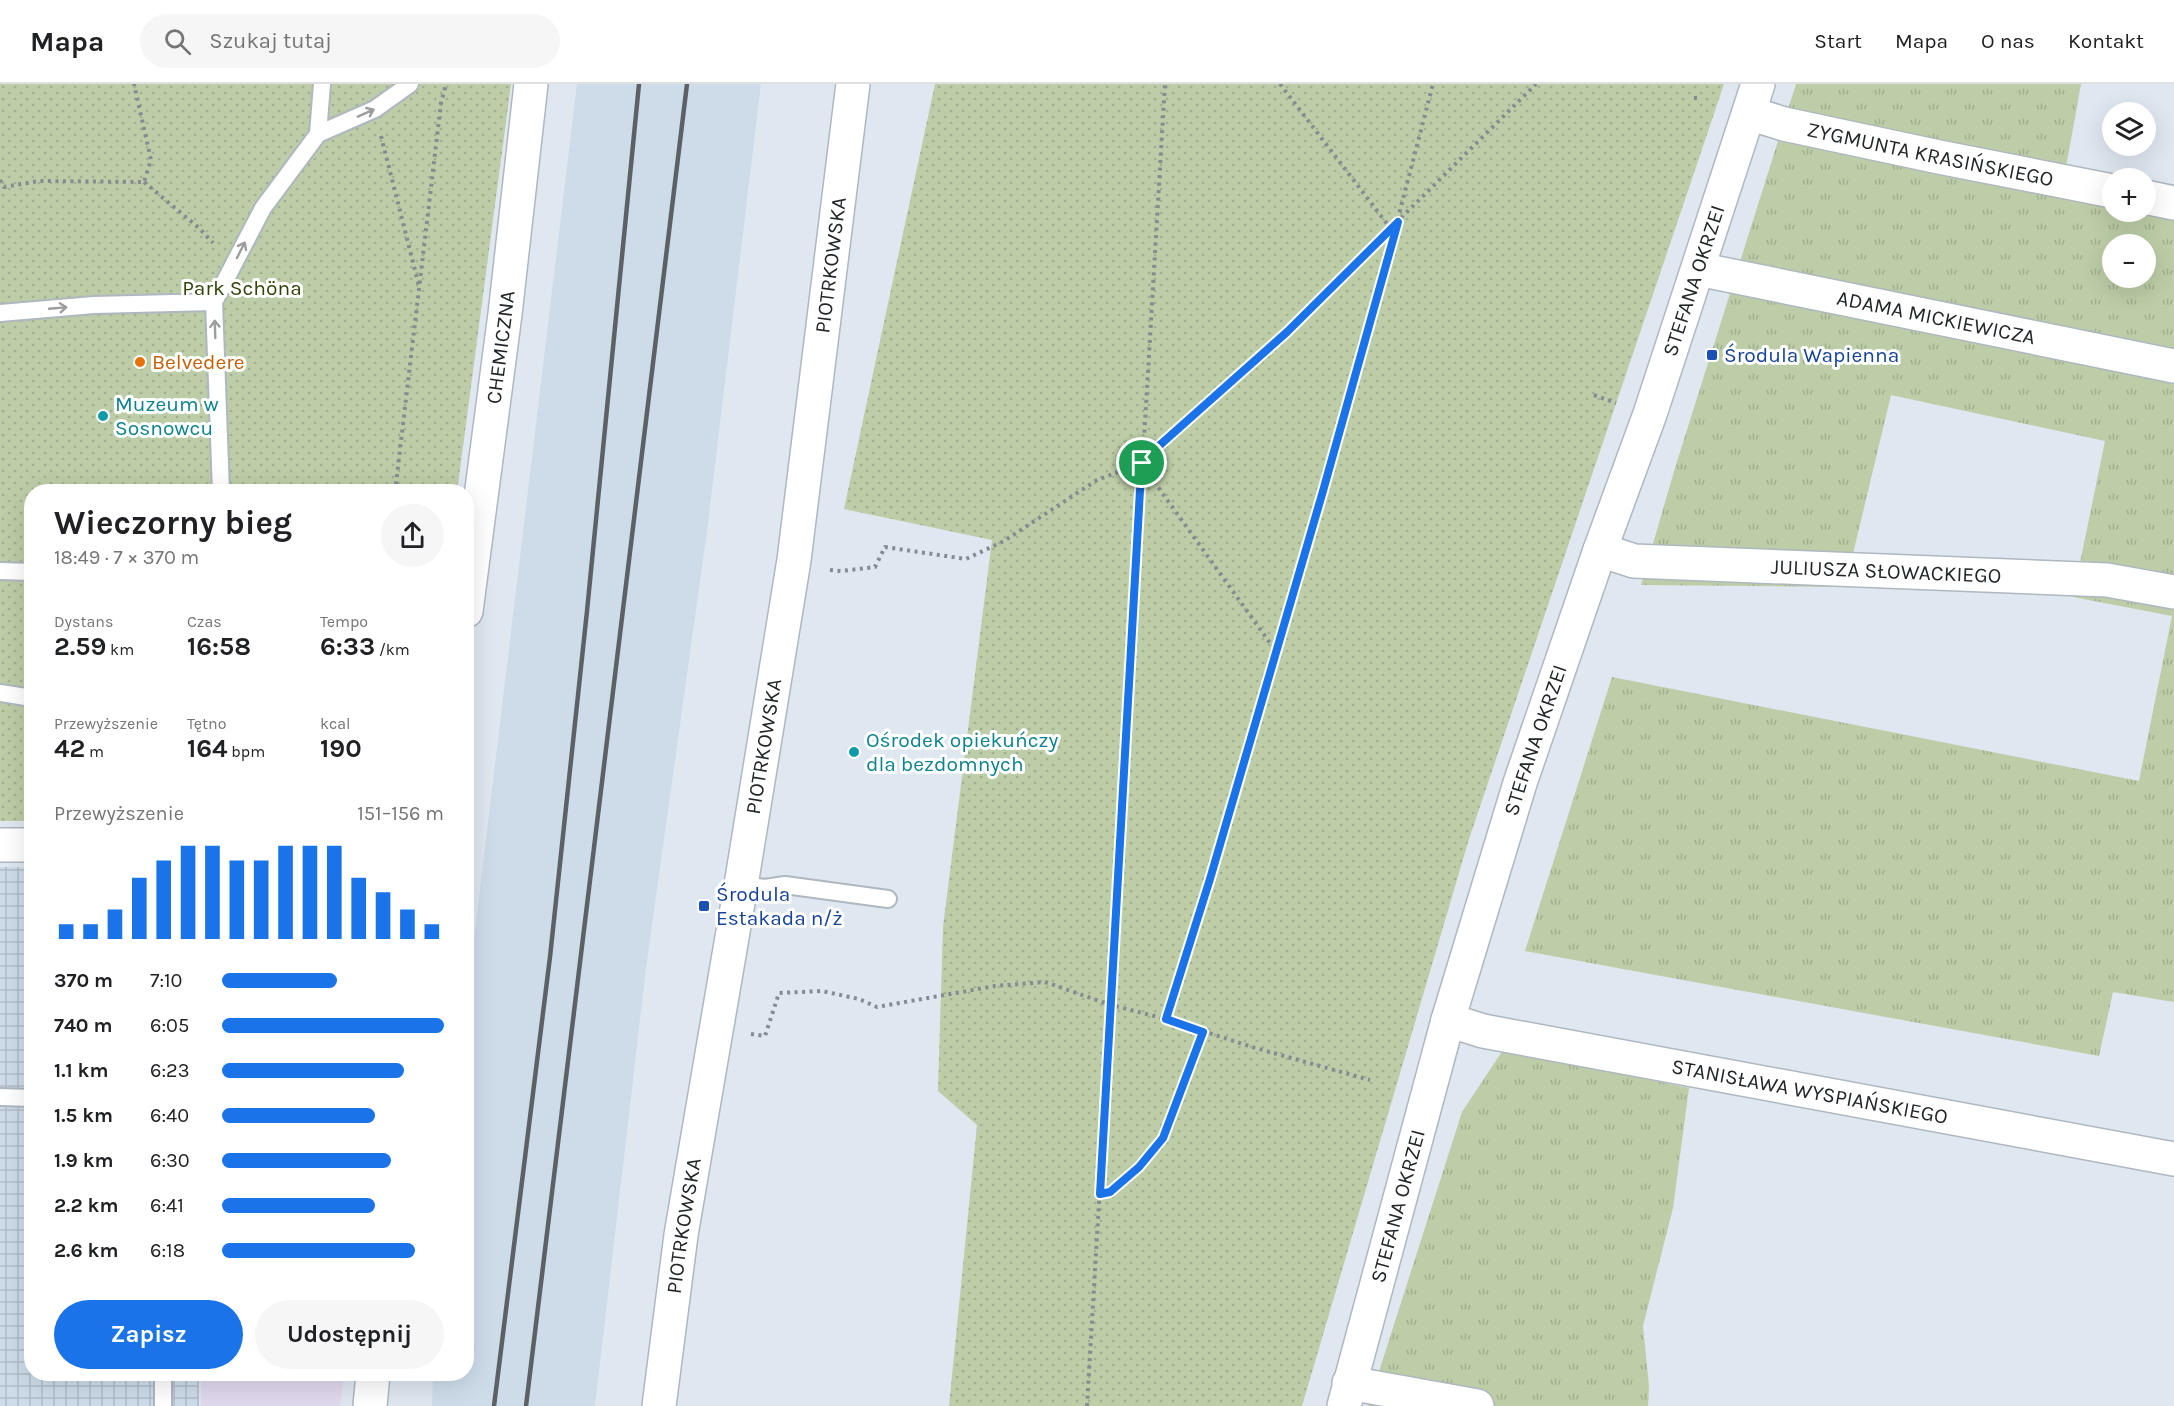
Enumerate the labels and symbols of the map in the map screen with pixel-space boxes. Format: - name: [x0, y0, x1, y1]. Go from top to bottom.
- one-way arrow: [357, 107, 375, 118]
- street label: ZYGMUNTA KRASIŃSKIEGO: [1805, 117, 2055, 191]
- street label: PIOTRKOWSKA: [810, 196, 851, 335]
- street label: STEFANA OKRZEI: [1658, 202, 1730, 359]
- one-way arrow: [235, 242, 247, 259]
- park label: Park Schöna: [182, 276, 302, 300]
- street label: ADAMA MICKIEWICZA: [1835, 286, 2037, 349]
- street label: CHEMICZNA: [481, 289, 520, 405]
- one-way arrow: [48, 302, 68, 313]
- one-way arrow: [210, 319, 221, 339]
- place label: Środula Wapienna: [1724, 343, 1899, 367]
- marker: Środula Wapienna: [1705, 348, 1719, 362]
- place label: Belvedere: [152, 350, 245, 374]
- marker: Belvedere: [133, 355, 147, 369]
- place label: Muzeum w Sosnowcu: [115, 392, 219, 440]
- marker: Muzeum w Sosnowcu: [96, 409, 110, 423]
- pin: [1116, 437, 1167, 488]
- street label: JULIUSZA SŁOWACKIEGO: [1770, 555, 2002, 588]
- street label: STEFANA OKRZEI: [1499, 661, 1572, 818]
- street label: PIOTRKOWSKA: [741, 677, 786, 816]
- place label: Ośrodek opiekuńczy dla bezdomnych: [866, 728, 1059, 776]
- marker: Ośrodek opiekuńczy dla bezdomnych: [847, 745, 861, 759]
- place label: Środula Estakada n/ż: [716, 882, 842, 930]
- marker: Środula Estakada n/ż: [697, 899, 711, 913]
- street label: STANISŁAWA WYSPIAŃSKIEGO: [1670, 1054, 1950, 1129]
- street label: STEFANA OKRZEI: [1366, 1127, 1430, 1285]
- street label: PIOTRKOWSKA: [662, 1156, 706, 1295]

